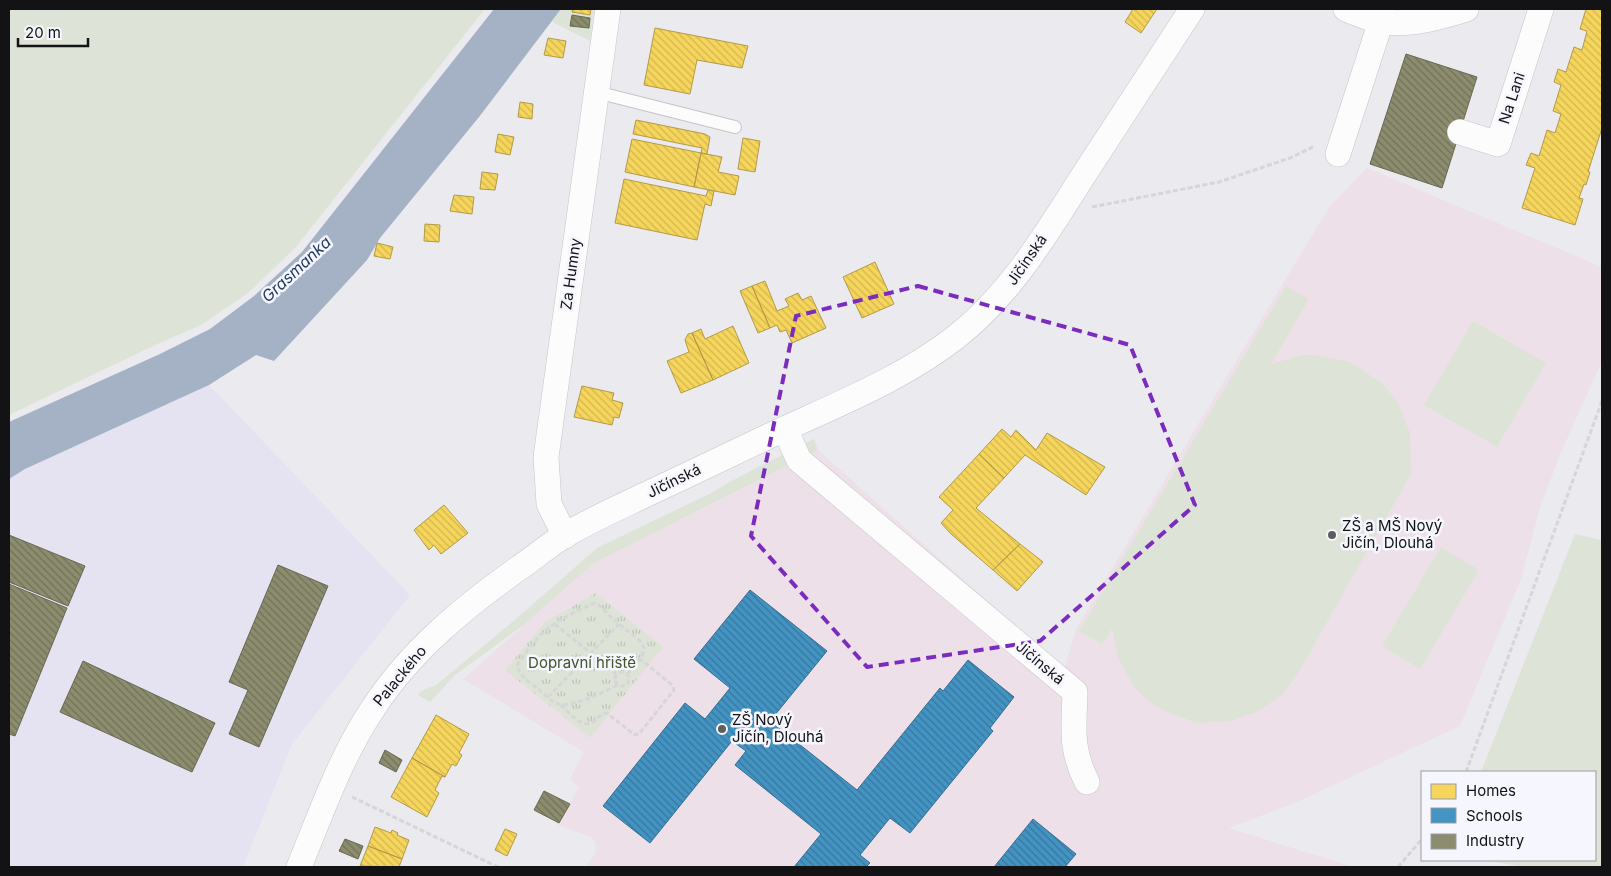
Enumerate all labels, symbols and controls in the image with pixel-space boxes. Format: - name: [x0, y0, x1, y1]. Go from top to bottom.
- scale bar: [18, 15, 88, 47]
- text: 20 m: [25, 23, 61, 42]
- street label: Na Lani: [1494, 70, 1529, 126]
- street label: Jičínská: [1002, 231, 1051, 289]
- water label: Grasmanka: [257, 232, 335, 306]
- street label: Za Humny: [556, 236, 585, 311]
- street label: Jičínská: [644, 459, 704, 502]
- place label: ZŠ a MŠ Nový Jičín, Dlouhá: [1342, 516, 1443, 552]
- marker: ZŠ a MŠ Nový Jičín, Dlouhá: [1326, 529, 1338, 541]
- street label: Jičínská: [1012, 637, 1069, 688]
- street label: Palackého: [369, 642, 430, 710]
- park label: Dopravní hřiště: [528, 653, 636, 672]
- place label: ZŠ Nový Jičín, Dlouhá: [732, 710, 823, 746]
- marker: ZŠ Nový Jičín, Dlouhá: [716, 723, 728, 735]
- legend: [1421, 771, 1596, 861]
- text: Homes: [1466, 781, 1516, 800]
- text: Schools: [1466, 806, 1523, 825]
- text: Industry: [1466, 831, 1525, 850]

